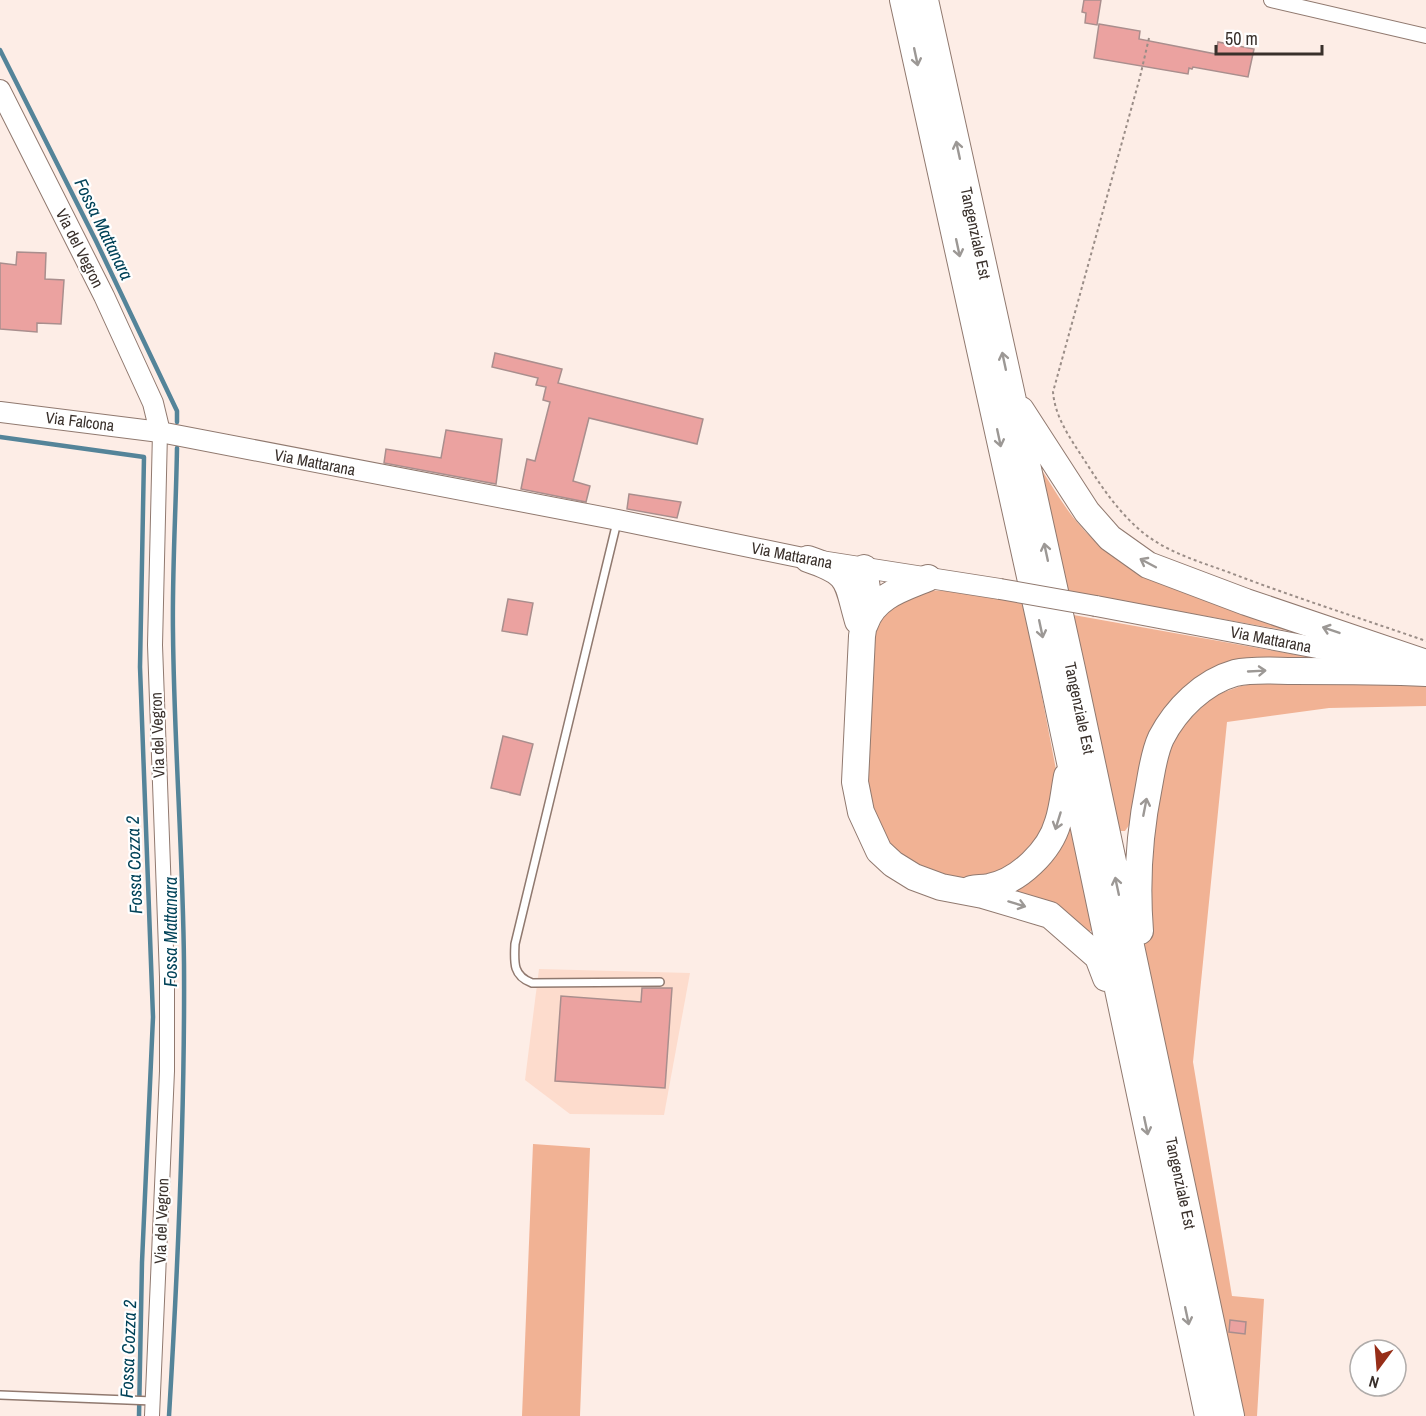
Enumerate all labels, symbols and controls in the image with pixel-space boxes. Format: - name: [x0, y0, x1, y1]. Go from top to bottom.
- scale bar: [1216, 18, 1322, 56]
- text: 50 m: [1225, 26, 1258, 51]
- one-way arrow: [910, 47, 922, 66]
- one-way arrow: [952, 141, 963, 161]
- water label: Fossa Mattanara: [69, 174, 139, 284]
- street label: Tangenziale Est: [956, 185, 997, 281]
- street label: Via del Vegron: [51, 205, 109, 291]
- one-way arrow: [952, 238, 964, 257]
- one-way arrow: [998, 352, 1009, 372]
- street label: Via Falcona: [44, 406, 116, 436]
- one-way arrow: [994, 428, 1006, 447]
- street label: Via Mattarana: [273, 443, 358, 481]
- street label: Via Mattarana: [750, 536, 835, 574]
- one-way arrow: [1040, 542, 1051, 562]
- one-way arrow: [1140, 557, 1157, 569]
- one-way arrow: [1036, 618, 1047, 638]
- street label: Via Mattarana: [1229, 620, 1314, 658]
- one-way arrow: [1322, 624, 1341, 635]
- street label: Tangenziale Est: [1060, 660, 1101, 756]
- one-way arrow: [1247, 666, 1267, 677]
- street label: Via del Vegron: [145, 692, 169, 778]
- one-way arrow: [1140, 798, 1151, 818]
- one-way arrow: [1051, 811, 1062, 829]
- water label: Fossa Cozza 2: [120, 815, 148, 914]
- water label: Fossa Mattanara: [158, 877, 183, 987]
- one-way arrow: [1111, 877, 1122, 897]
- one-way arrow: [1007, 899, 1026, 910]
- one-way arrow: [1141, 1115, 1152, 1135]
- street label: Tangenziale Est: [1161, 1135, 1202, 1231]
- street label: Via del Vegron: [149, 1178, 173, 1264]
- water label: Fossa Cozza 2: [114, 1299, 142, 1398]
- one-way arrow: [1182, 1306, 1193, 1326]
- north arrow: [1348, 1338, 1408, 1398]
- text: N: [1366, 1371, 1381, 1394]

